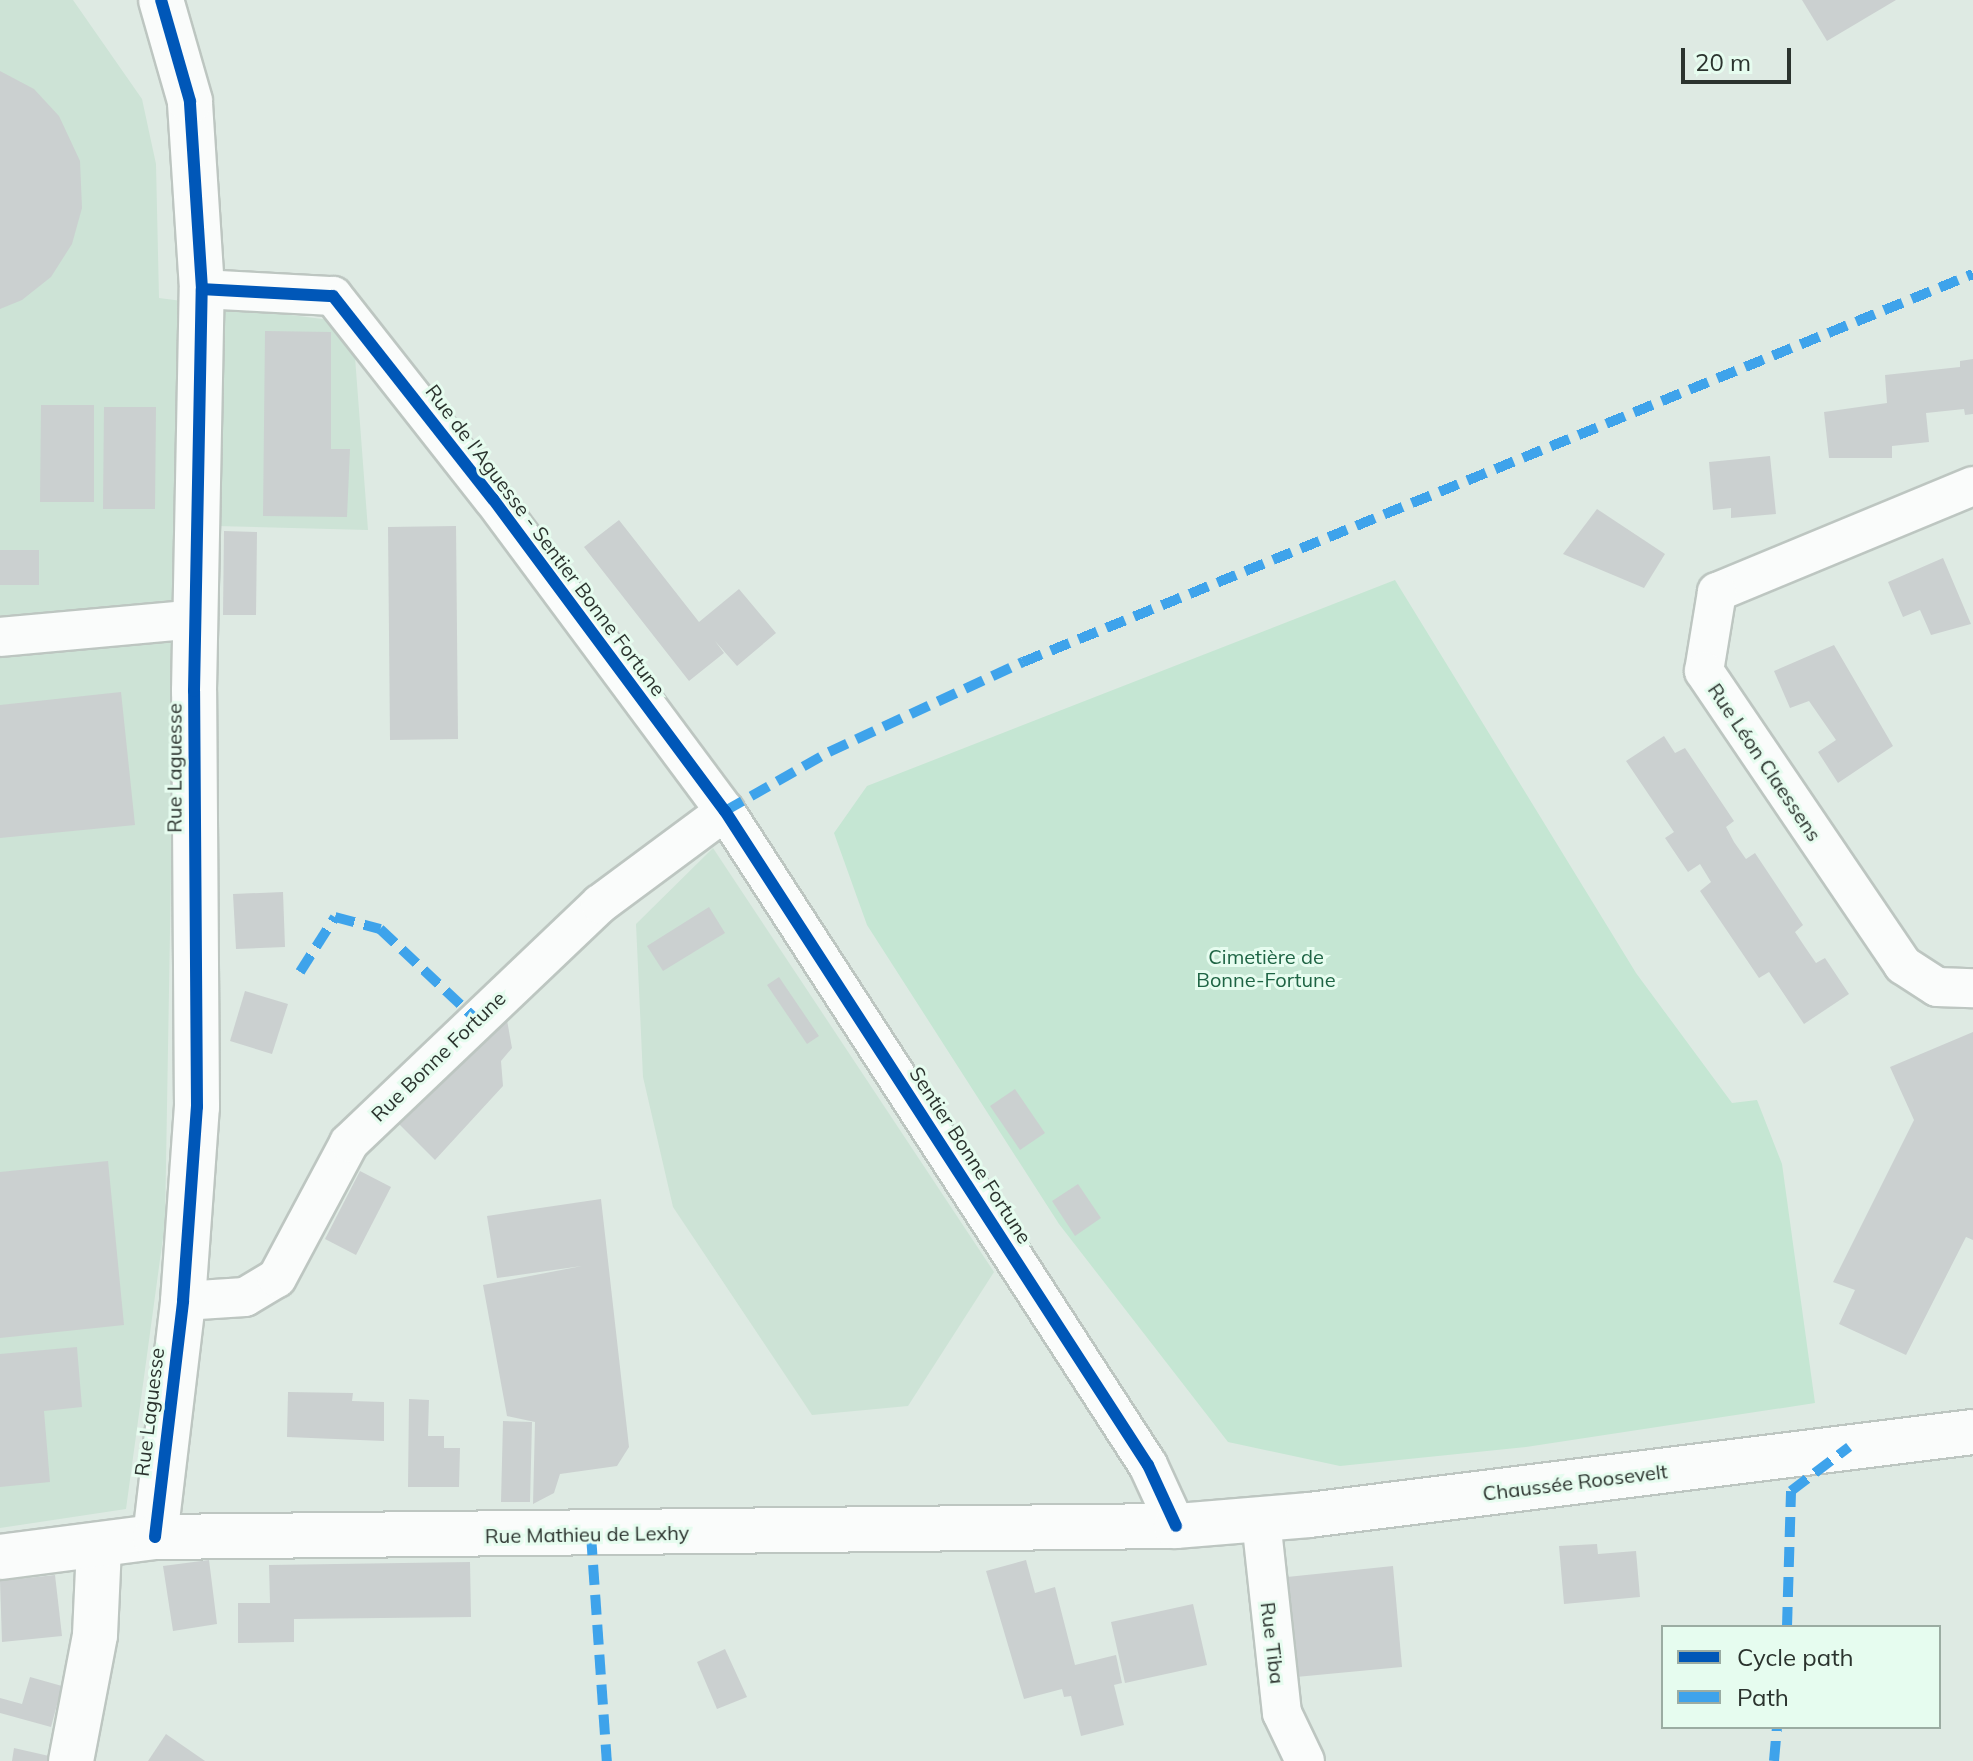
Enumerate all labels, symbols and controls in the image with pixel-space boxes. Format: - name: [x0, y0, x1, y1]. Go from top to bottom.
- scale bar: [1685, 32, 1795, 82]
- text: 20 m: [1695, 47, 1751, 77]
- street label: Rue de l'Aguesse - Sentier Bonne Fortune: [421, 380, 671, 700]
- street label: Rue Léon Claessens: [1703, 679, 1827, 845]
- street label: Rue Laguesse: [162, 703, 186, 833]
- park label: Cimetière de Bonne-Fortune: [1196, 945, 1336, 992]
- street label: Rue Bonne Fortune: [366, 986, 510, 1126]
- street label: Sentier Bonne Fortune: [905, 1062, 1037, 1248]
- street label: Rue Laguesse: [129, 1346, 169, 1478]
- street label: Chaussée Roosevelt: [1481, 1459, 1669, 1505]
- street label: Rue Mathieu de Lexhy: [485, 1520, 689, 1548]
- street label: Rue Tiba: [1256, 1601, 1290, 1685]
- legend: [1661, 1625, 1941, 1729]
- text: Cycle path: [1737, 1642, 1854, 1672]
- text: Path: [1737, 1682, 1789, 1712]

